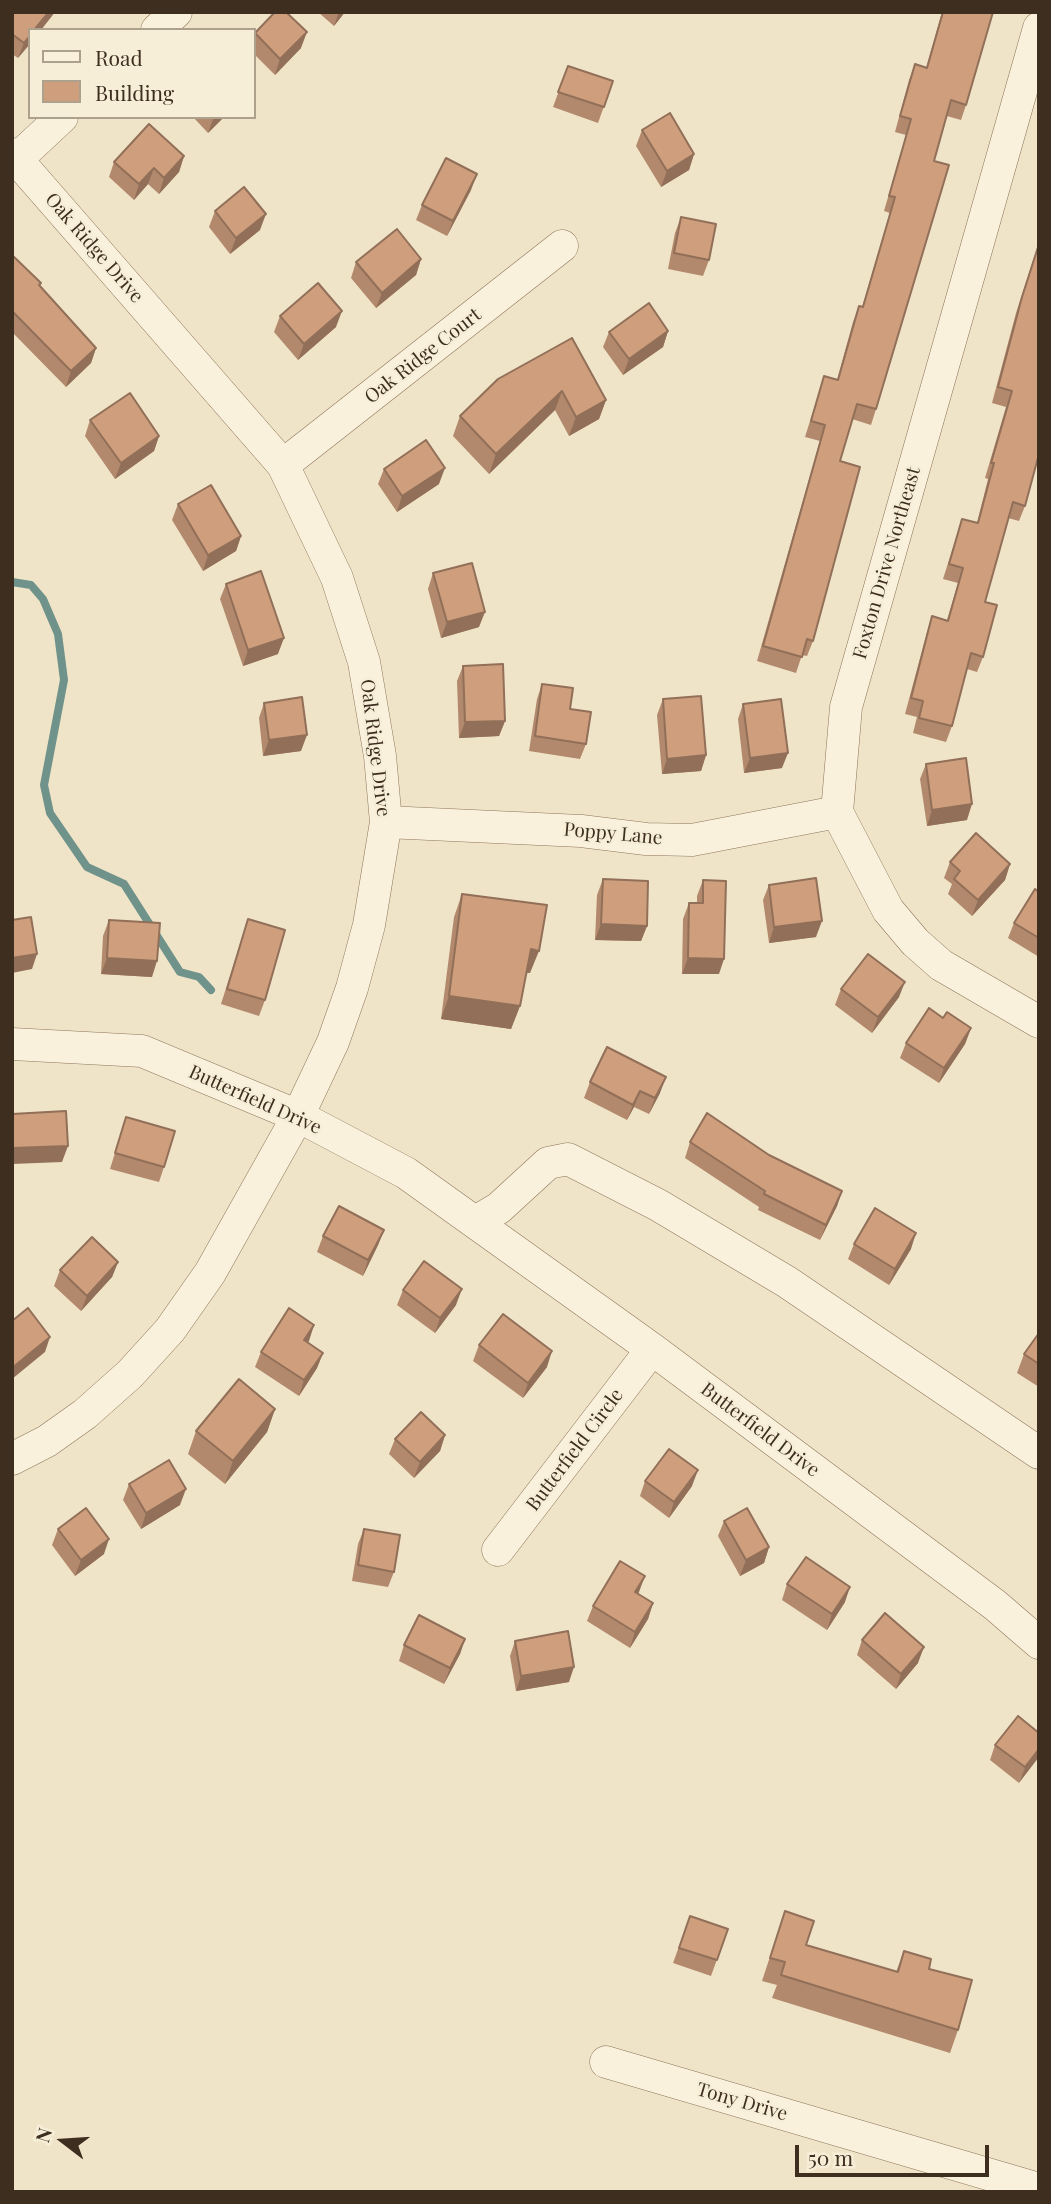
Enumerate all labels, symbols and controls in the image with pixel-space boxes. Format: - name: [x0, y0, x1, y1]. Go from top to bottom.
- legend: [28, 28, 256, 119]
- text: Road: [95, 43, 143, 71]
- text: Building: [95, 78, 174, 106]
- street label: Oak Ridge Drive: [40, 188, 148, 308]
- street label: Oak Ridge Court: [360, 303, 486, 409]
- street label: Foxton Drive Northeast: [849, 464, 925, 662]
- street label: Oak Ridge Drive: [355, 678, 395, 818]
- street label: Poppy Lane: [563, 818, 663, 850]
- street label: Butterfield Drive: [185, 1061, 325, 1139]
- street label: Butterfield Drive: [696, 1378, 824, 1482]
- street label: Butterfield Circle: [522, 1385, 628, 1515]
- street label: Tony Drive: [694, 2078, 790, 2126]
- north arrow: [28, 2106, 98, 2176]
- text: N: [28, 2124, 57, 2145]
- scale bar: [799, 2130, 993, 2174]
- text: 50 m: [808, 2143, 853, 2171]

